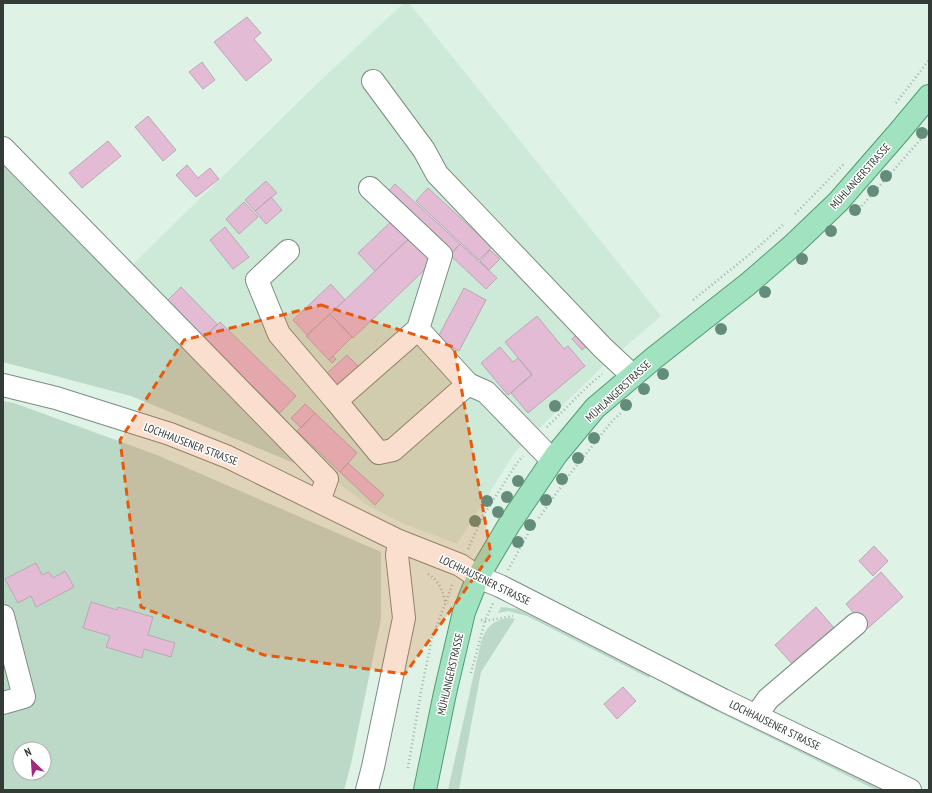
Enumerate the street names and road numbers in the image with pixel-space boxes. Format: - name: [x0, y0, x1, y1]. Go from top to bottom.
- street label: MÜHLANGERSTRASSE: [827, 140, 893, 212]
- street label: MÜHLANGERSTRASSE: [583, 357, 654, 425]
- street label: LOCHHAUSENER STRASSE: [142, 420, 240, 468]
- street label: LOCHHAUSENER STRASSE: [437, 552, 533, 608]
- street label: MÜHLANGERSTRASSE: [434, 631, 466, 716]
- street label: LOCHHAUSENER STRASSE: [727, 697, 823, 753]

